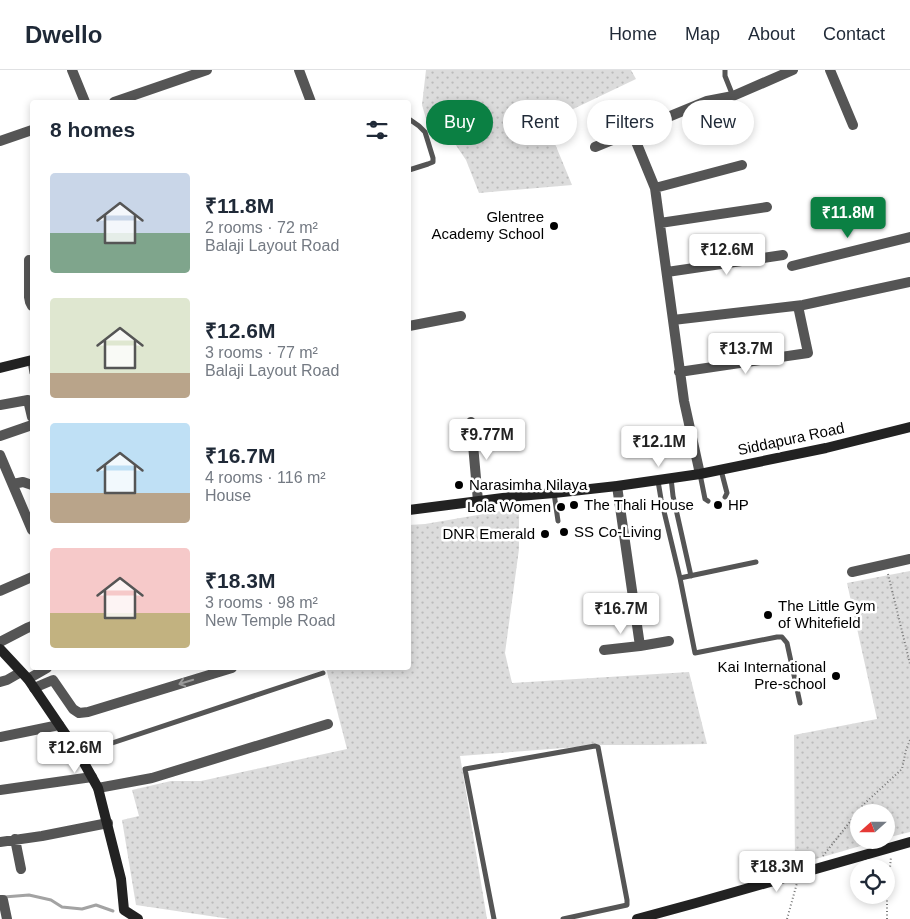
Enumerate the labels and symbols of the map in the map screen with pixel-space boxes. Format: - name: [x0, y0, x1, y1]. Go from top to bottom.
- pin: ₹11.8M: [807, 196, 889, 239]
- place label: Glentree Academy School: [431, 208, 544, 242]
- marker: Glentree Academy School: [548, 220, 560, 232]
- pin: ₹12.6M: [686, 234, 768, 276]
- pin: ₹13.7M: [705, 332, 787, 375]
- pin: ₹9.77M: [446, 418, 528, 461]
- street label: Siddapura Road: [736, 419, 846, 458]
- pin: ₹12.1M: [618, 426, 700, 468]
- place label: Narasimha Nilaya: [469, 476, 588, 493]
- marker: Narasimha Nilaya: [453, 479, 465, 491]
- place label: The Thali House: [584, 496, 694, 513]
- place label: HP: [728, 496, 749, 513]
- place label: Lola Women: [467, 498, 551, 515]
- marker: The Thali House: [568, 499, 580, 511]
- marker: HP: [712, 499, 724, 511]
- marker: Lola Women: [555, 501, 567, 513]
- place label: SS Co-Living: [574, 523, 662, 540]
- place label: DNR Emerald: [442, 525, 535, 542]
- marker: SS Co-Living: [558, 526, 570, 538]
- marker: DNR Emerald: [539, 528, 551, 540]
- pin: ₹16.7M: [580, 592, 662, 635]
- place label: The Little Gym of Whitefield: [778, 597, 876, 631]
- marker: The Little Gym of Whitefield: [762, 609, 774, 621]
- place label: Kai International Pre-school: [718, 658, 826, 692]
- marker: Kai International Pre-school: [830, 670, 842, 682]
- one-way arrow: [178, 677, 194, 687]
- pin: ₹12.6M: [34, 732, 116, 774]
- north arrow: [850, 804, 895, 849]
- pin: ₹18.3M: [736, 850, 818, 893]

